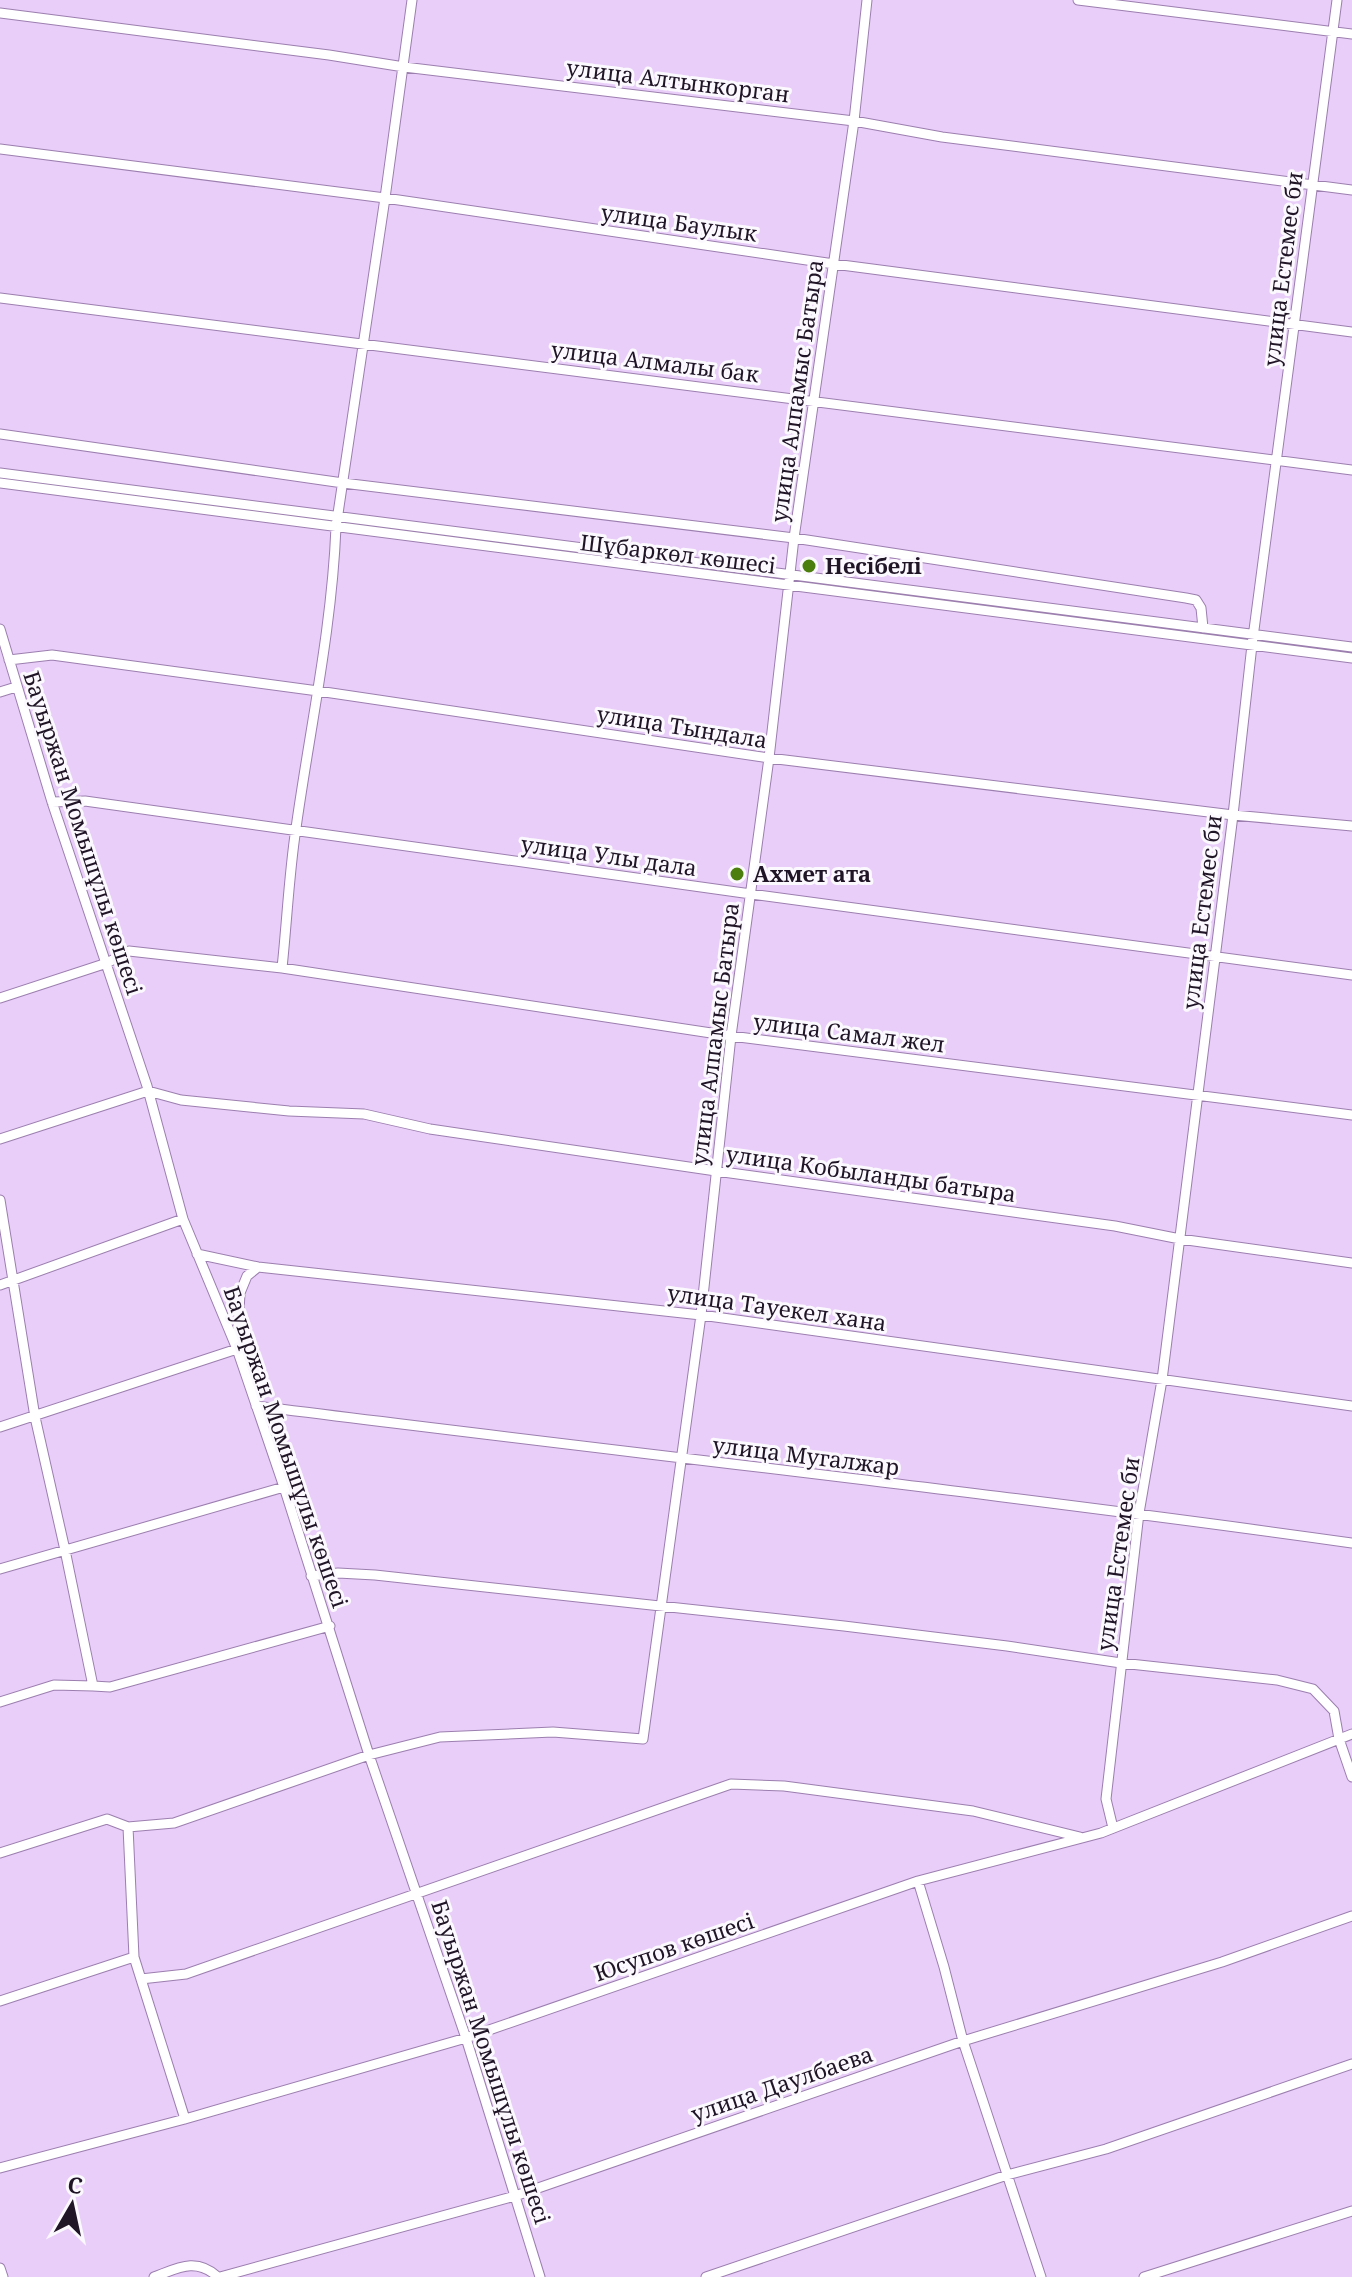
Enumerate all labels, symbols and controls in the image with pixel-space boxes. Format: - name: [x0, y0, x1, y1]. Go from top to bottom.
- street label: улица Алтынкорган: [565, 51, 791, 109]
- street label: улица Естемес би: [1255, 170, 1309, 368]
- street label: улица Баулык: [599, 196, 760, 248]
- street label: улица Алпамыс Батыра: [763, 258, 829, 524]
- street label: улица Алмалы бак: [550, 333, 762, 389]
- street label: Шұбаркөл көшесі: [578, 526, 778, 580]
- place label: Несібелі: [825, 550, 922, 580]
- marker: Несібелі: [800, 557, 818, 575]
- street label: Бауыржан Момышұлы көшесі: [17, 667, 151, 998]
- street label: улица Тындала: [595, 698, 770, 754]
- street label: улица Естемес би: [1174, 813, 1228, 1011]
- street label: улица Улы дала: [519, 828, 699, 882]
- place label: Ахмет ата: [753, 858, 871, 888]
- marker: Ахмет ата: [728, 865, 746, 883]
- street label: улица Алпамыс Батыра: [683, 900, 745, 1167]
- street label: улица Самал жел: [752, 1005, 946, 1059]
- street label: улица Кобыланды батыра: [724, 1138, 1018, 1208]
- street label: улица Тауекел хана: [666, 1277, 889, 1337]
- street label: Бауыржан Момышұлы көшесі: [218, 1282, 356, 1612]
- street label: улица Мугалжар: [711, 1429, 901, 1481]
- street label: улица Естемес би: [1089, 1455, 1145, 1653]
- street label: Бауыржан Момышұлы көшесі: [425, 1896, 559, 2227]
- street label: Юсупов көшесі: [590, 1905, 758, 1988]
- street label: улица Даулбаева: [687, 2038, 877, 2128]
- north arrow: [32, 2165, 112, 2245]
- text: С: [66, 2168, 85, 2200]

